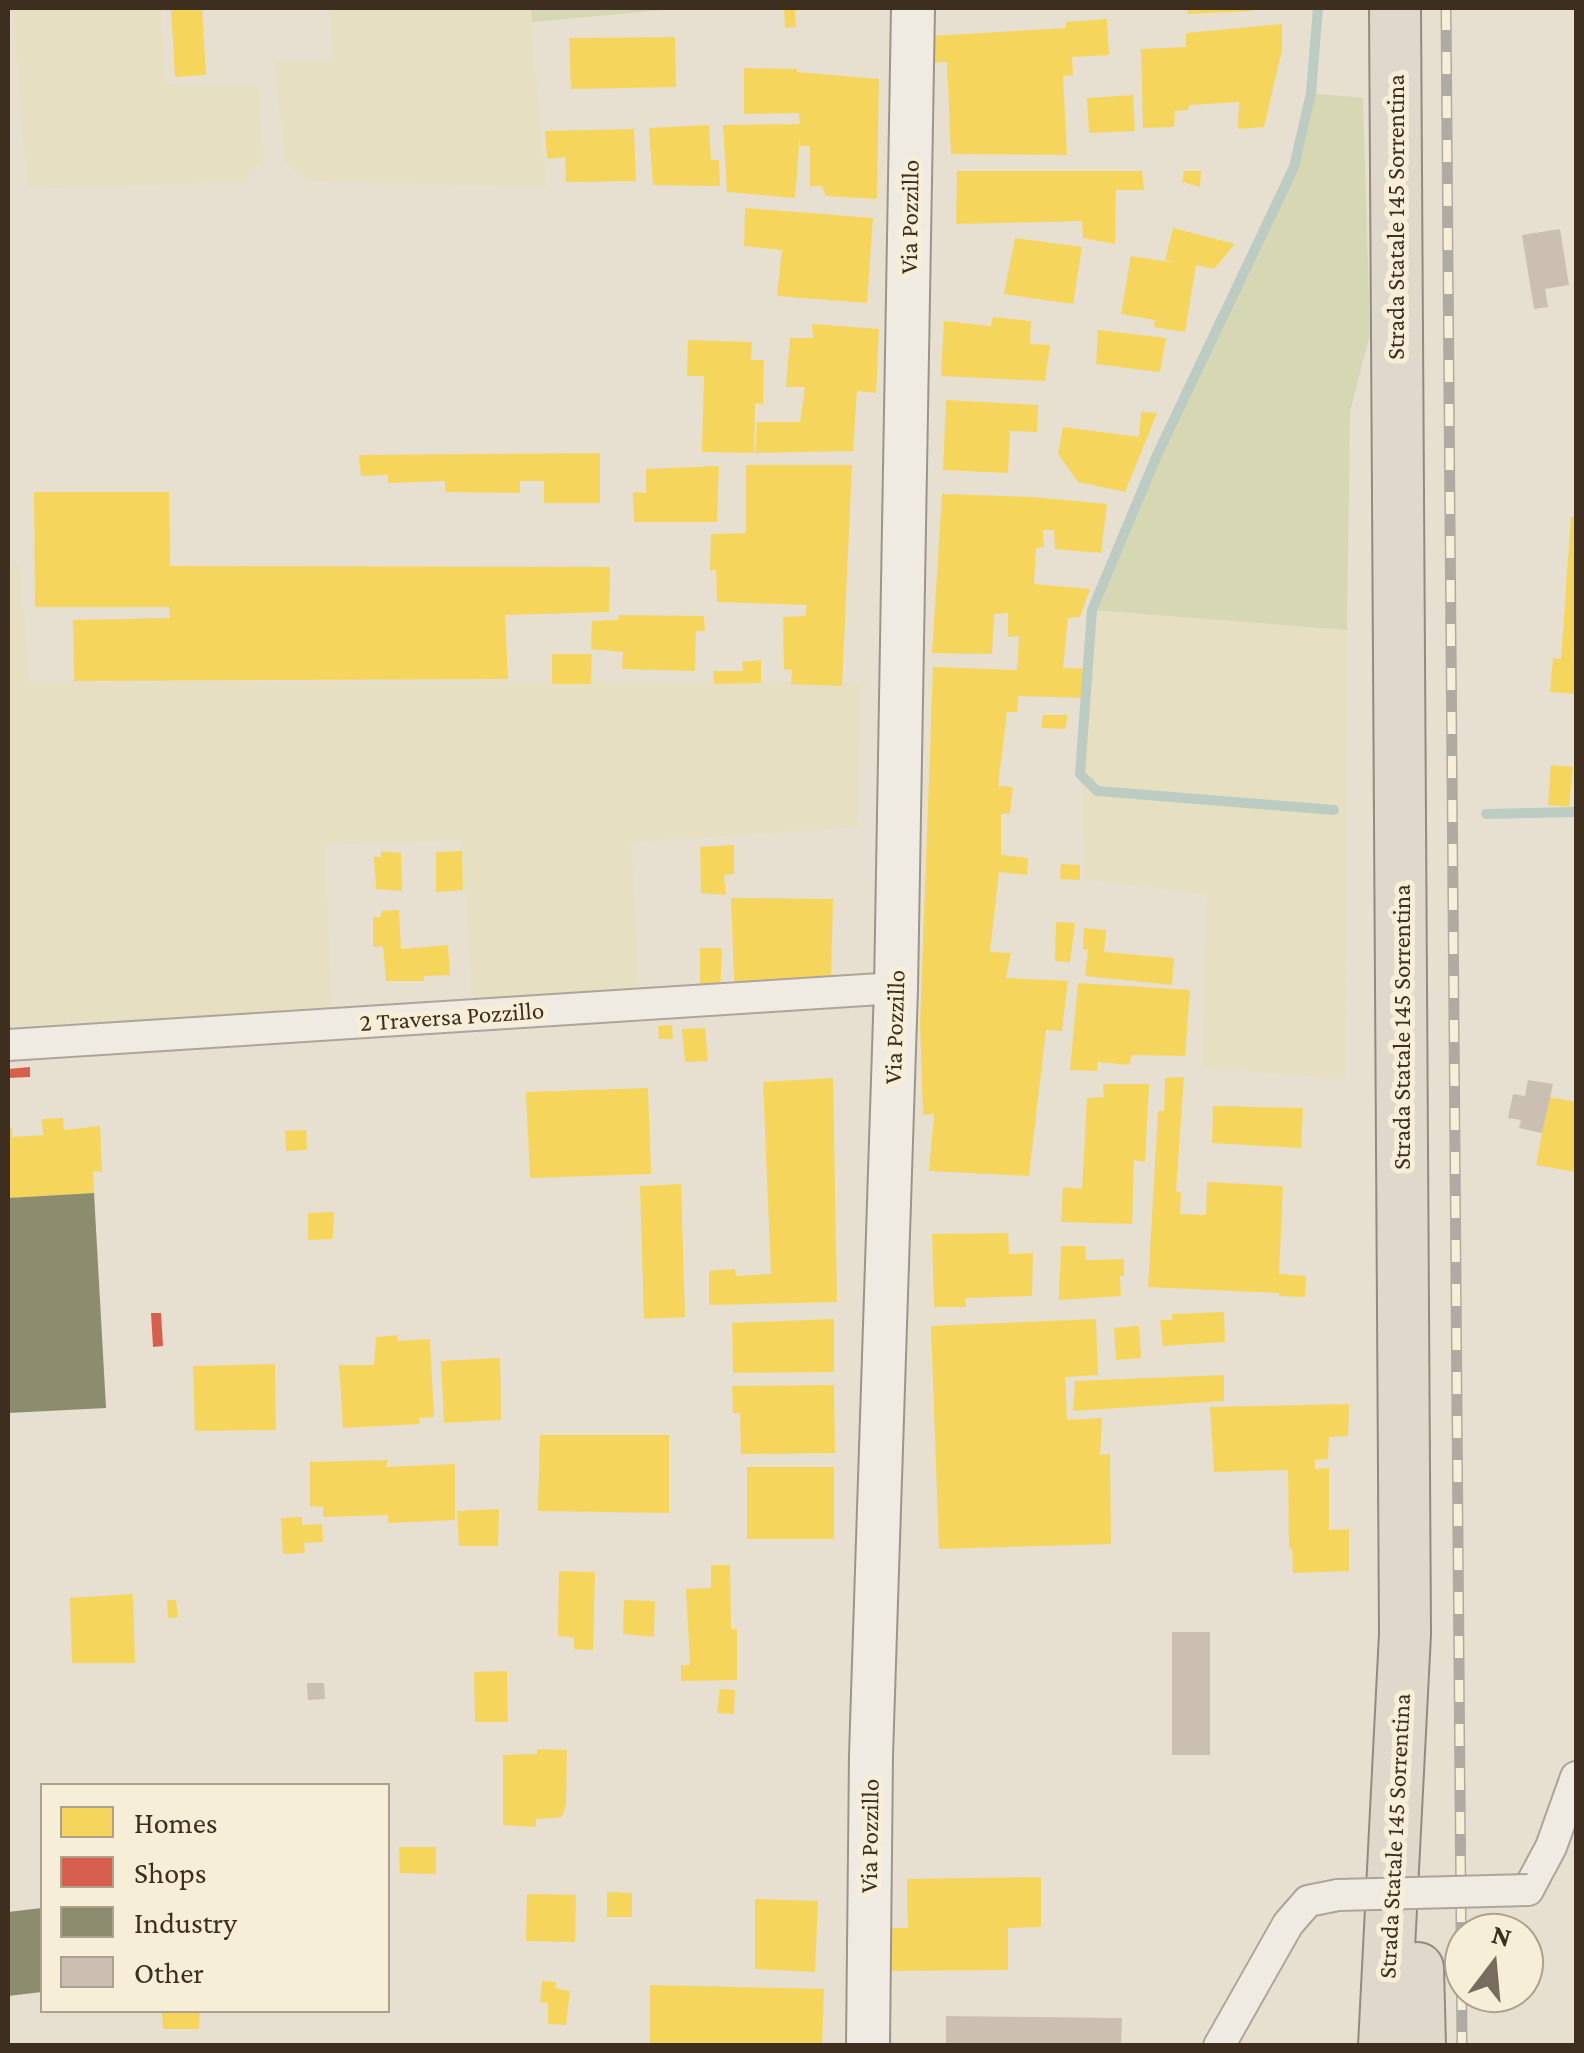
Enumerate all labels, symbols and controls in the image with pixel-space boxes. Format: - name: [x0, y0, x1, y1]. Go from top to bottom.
- street label: Strada Statale 145 Sorrentina: [1381, 74, 1411, 360]
- street label: Via Pozzillo: [894, 160, 926, 274]
- street label: Strada Statale 145 Sorrentina: [1387, 884, 1417, 1170]
- street label: Via Pozzillo: [878, 969, 912, 1085]
- street label: 2 Traversa Pozzillo: [359, 996, 545, 1038]
- street label: Strada Statale 145 Sorrentina: [1373, 1693, 1417, 1979]
- street label: Via Pozzillo: [854, 1779, 886, 1893]
- legend: [40, 1783, 390, 2013]
- text: Homes: [134, 1806, 218, 1839]
- text: Shops: [134, 1856, 207, 1889]
- text: Industry: [134, 1906, 237, 1939]
- north arrow: [1444, 1913, 1544, 2013]
- text: N: [1488, 1918, 1515, 1953]
- text: Other: [134, 1956, 204, 1989]

